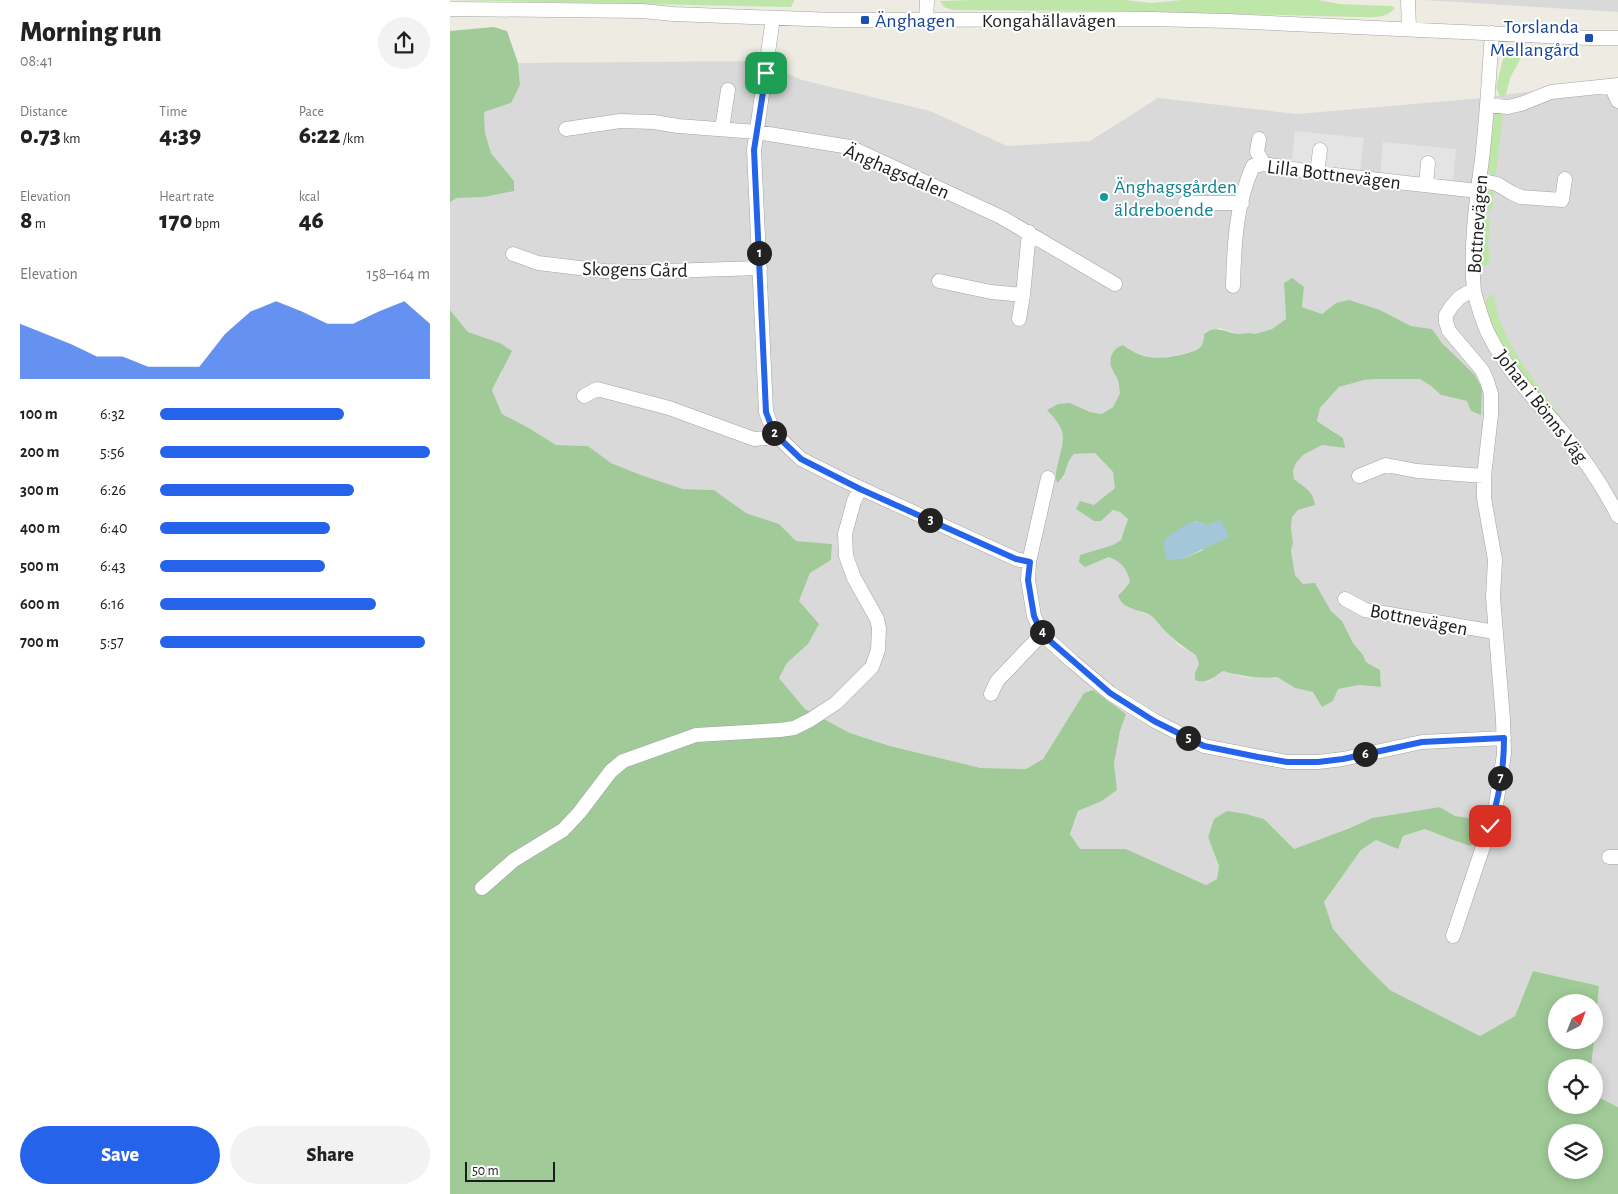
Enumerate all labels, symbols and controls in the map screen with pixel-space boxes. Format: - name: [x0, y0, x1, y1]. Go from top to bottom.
- place label: Änghagen: [875, 11, 955, 31]
- street label: Kongahällavägen: [982, 11, 1116, 31]
- marker: Änghagen: [859, 14, 871, 26]
- button: share: [378, 17, 430, 69]
- place label: Torslanda Mellangård: [1490, 17, 1579, 60]
- text: Morning run: [20, 19, 162, 47]
- marker: Torslanda Mellangård: [1583, 32, 1595, 44]
- pin: [745, 52, 787, 94]
- text: 08:41: [20, 53, 53, 69]
- icon: arrive: [752, 59, 780, 87]
- text: Distance: [20, 105, 67, 119]
- text: Time: [159, 105, 187, 119]
- text: Pace: [299, 105, 324, 119]
- text: 0.73: [20, 123, 61, 148]
- text: 4:39: [159, 123, 201, 148]
- text: 6:22: [299, 123, 341, 148]
- text: km: [61, 132, 81, 146]
- text: /km: [341, 132, 364, 146]
- street label: Änghagsdalen: [841, 141, 952, 203]
- street label: Lilla Bottnevägen: [1266, 157, 1402, 193]
- street label: Bottnevägen: [1465, 174, 1491, 274]
- place label: Änghagsgården äldreboende: [1114, 177, 1237, 220]
- text: Elevation: [20, 190, 71, 204]
- text: Heart rate: [159, 190, 214, 204]
- text: kcal: [299, 190, 320, 204]
- marker: Änghagsgården äldreboende: [1098, 191, 1110, 203]
- text: 8: [20, 208, 33, 233]
- text: 170: [159, 208, 192, 233]
- text: 46: [299, 208, 324, 233]
- text: m: [33, 217, 46, 231]
- text: bpm: [192, 217, 220, 231]
- pin: 1: [746, 240, 772, 266]
- text: 1: [757, 246, 762, 260]
- street label: Skogens Gård: [582, 259, 688, 281]
- text: Elevation: [20, 266, 78, 282]
- text: 158–164 m: [366, 266, 430, 282]
- street label: Johan i Bönns Väg: [1491, 346, 1592, 467]
- text: 100 m: [20, 406, 58, 422]
- text: 6:32: [100, 406, 125, 422]
- pin: 2: [762, 420, 786, 446]
- text: 2: [771, 426, 778, 440]
- text: 200 m: [20, 444, 60, 460]
- text: 5:56: [100, 444, 125, 460]
- text: 300 m: [20, 482, 59, 498]
- text: 6:26: [100, 482, 126, 498]
- pin: 3: [918, 508, 942, 532]
- text: 3: [927, 513, 934, 527]
- text: 400 m: [20, 520, 60, 536]
- text: 6:40: [100, 520, 127, 536]
- text: 500 m: [20, 558, 59, 574]
- text: 6:43: [100, 558, 125, 574]
- text: 600 m: [20, 596, 60, 612]
- text: 6:16: [100, 596, 124, 612]
- street label: Bottnevägen: [1368, 601, 1469, 639]
- pin: 4: [1030, 620, 1054, 644]
- text: 4: [1039, 625, 1046, 639]
- text: 700 m: [20, 634, 59, 650]
- text: 5:57: [100, 634, 124, 650]
- pin: 5: [1176, 726, 1200, 750]
- text: 5: [1185, 731, 1192, 745]
- pin: 6: [1352, 742, 1378, 766]
- text: 6: [1362, 747, 1369, 761]
- pin: 7: [1488, 766, 1512, 790]
- text: 7: [1497, 771, 1504, 785]
- pin: [1469, 805, 1511, 847]
- icon: check: [1476, 812, 1504, 840]
- north arrow: [1548, 994, 1602, 1049]
- map controls: [1548, 994, 1603, 1179]
- button: locate: [1548, 1059, 1603, 1114]
- button: layers: [1548, 1124, 1603, 1179]
- button: Save: [20, 1126, 220, 1184]
- button: Share: [230, 1126, 430, 1184]
- scale bar: [465, 1159, 555, 1182]
- text: 50 m: [472, 1164, 499, 1178]

